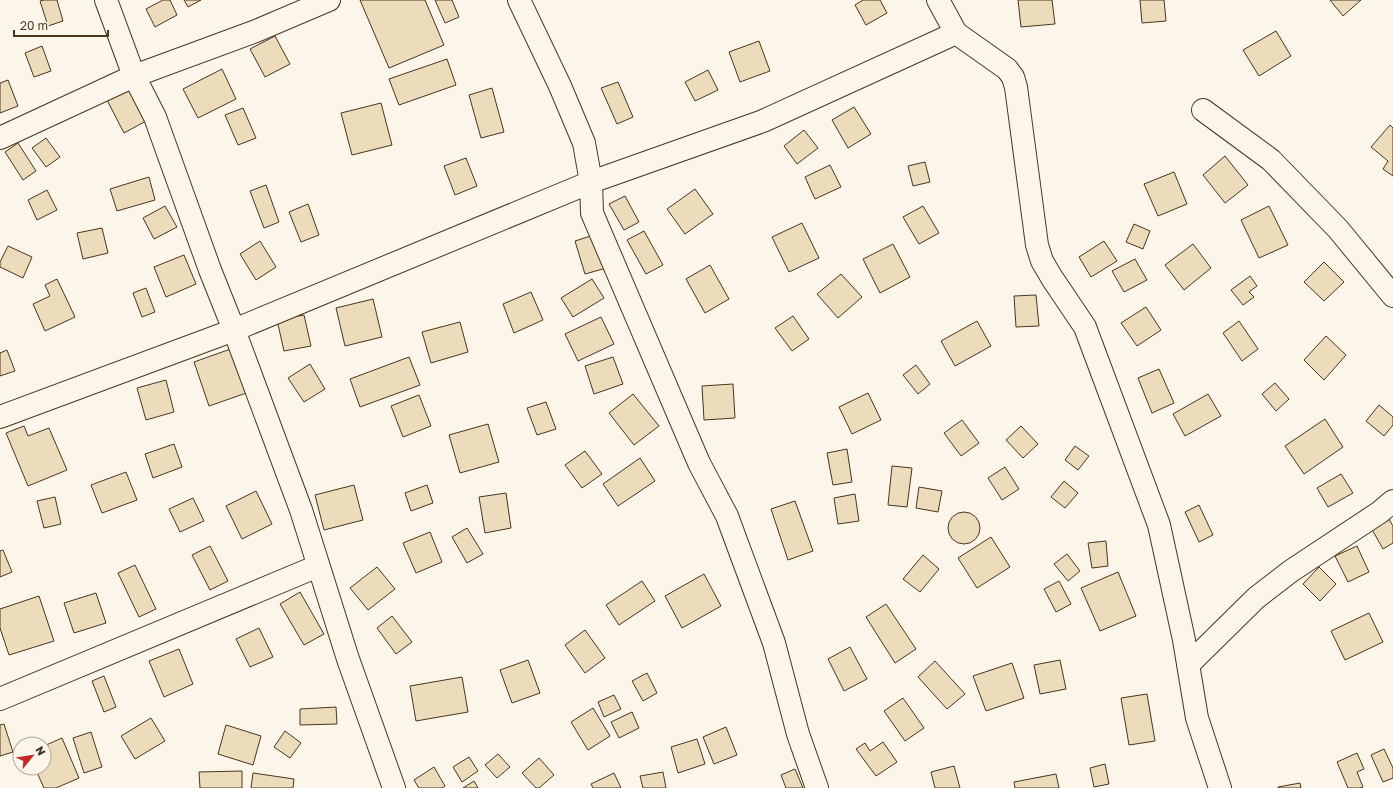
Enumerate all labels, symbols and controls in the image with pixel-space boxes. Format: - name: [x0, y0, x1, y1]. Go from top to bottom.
- scale bar: [14, 12, 108, 38]
- text: 20 m: [20, 18, 48, 33]
- north arrow: [12, 736, 52, 776]
- text: N: [33, 744, 49, 758]

